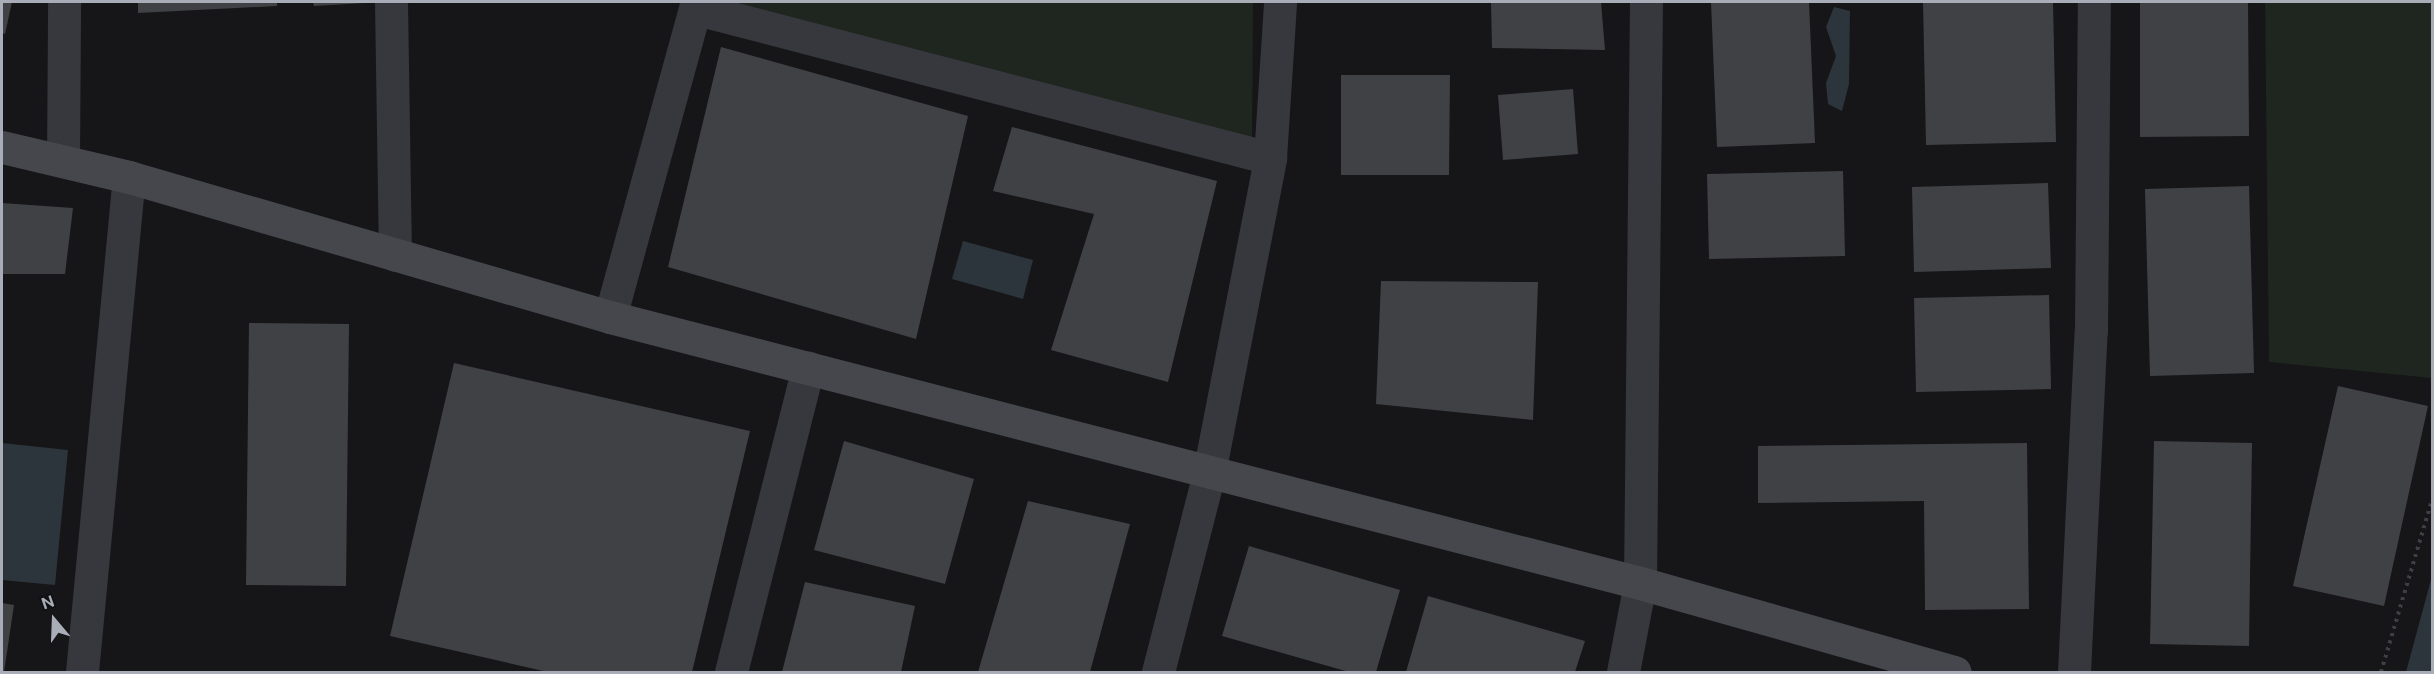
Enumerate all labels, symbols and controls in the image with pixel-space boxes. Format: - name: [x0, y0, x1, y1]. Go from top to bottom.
- north arrow: [24, 590, 84, 650]
- text: N: [39, 591, 57, 614]

